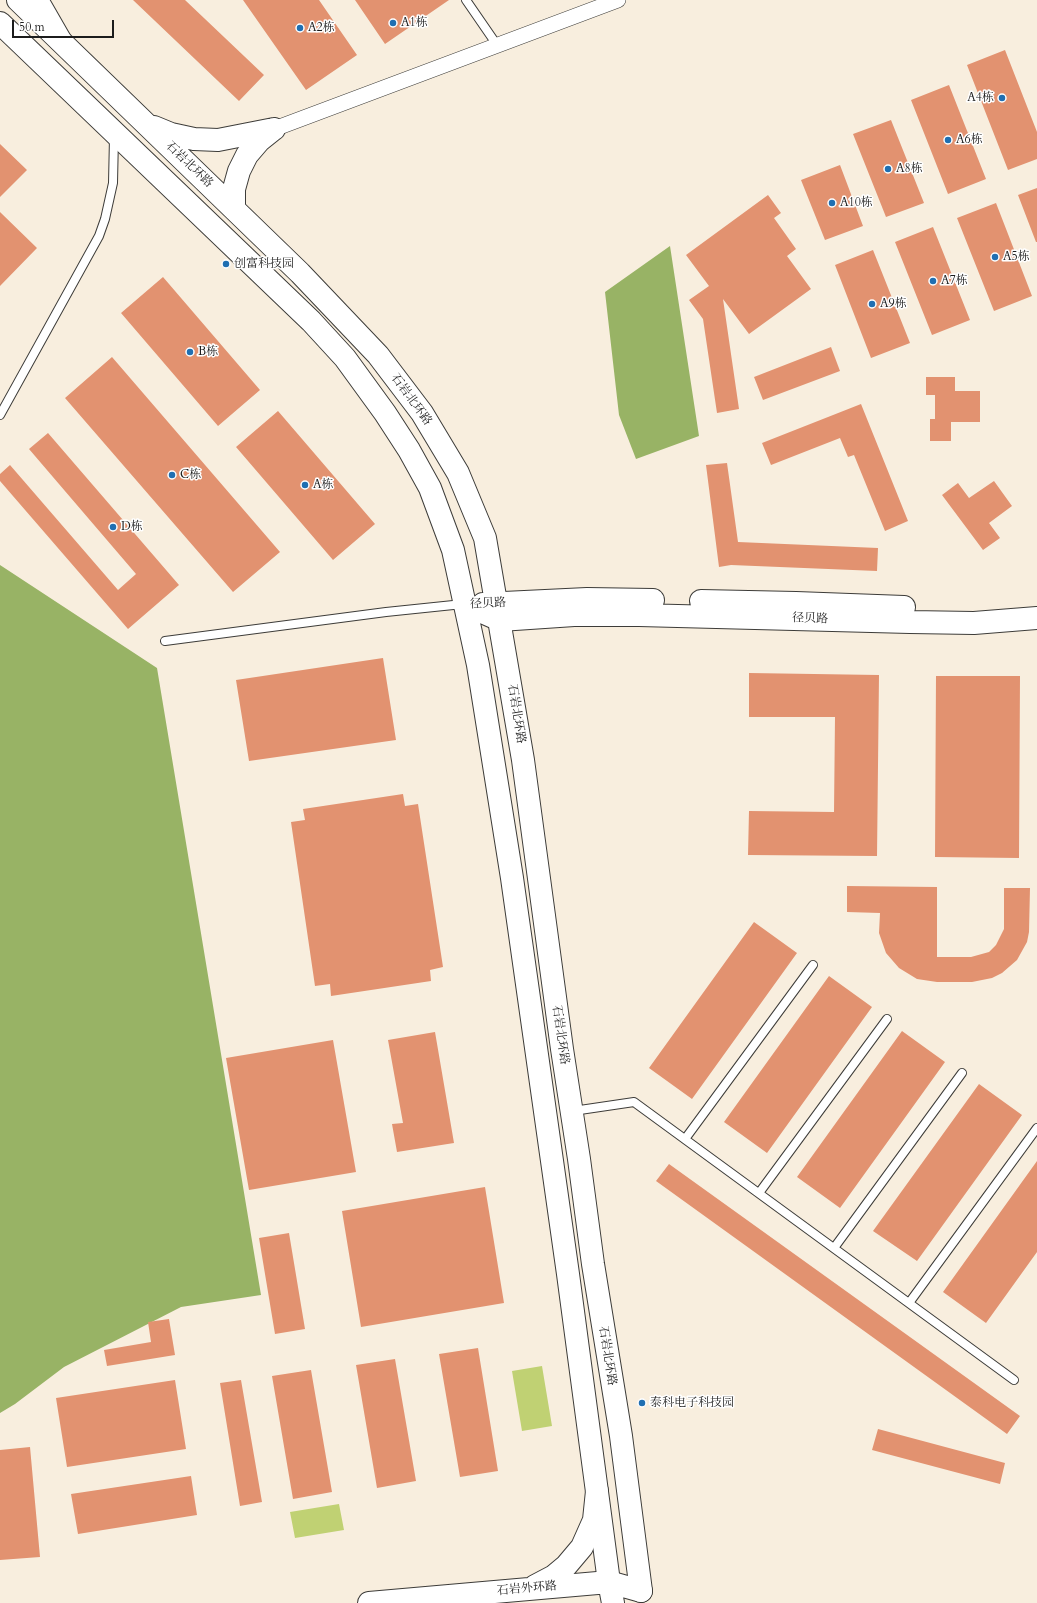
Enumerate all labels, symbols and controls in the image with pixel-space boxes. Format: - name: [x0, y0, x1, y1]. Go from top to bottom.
- scale bar: [14, 12, 116, 38]
- place label: A1栋: [401, 16, 428, 30]
- marker: A1栋: [388, 18, 398, 28]
- text: 50 m: [19, 19, 45, 35]
- place label: A2栋: [308, 21, 335, 35]
- marker: A2栋: [295, 23, 305, 33]
- place label: A4栋: [967, 91, 994, 105]
- marker: A4栋: [997, 93, 1007, 103]
- place label: A6栋: [956, 133, 983, 147]
- marker: A6栋: [943, 135, 953, 145]
- street label: 石岩北环路: [162, 139, 216, 191]
- place label: A8栋: [896, 162, 923, 176]
- marker: A8栋: [883, 164, 893, 174]
- place label: A10栋: [840, 196, 873, 210]
- marker: A10栋: [827, 198, 837, 208]
- place label: A5栋: [1003, 250, 1030, 264]
- marker: A5栋: [990, 252, 1000, 262]
- place label: 创富科技园: [234, 257, 294, 271]
- marker: 创富科技园: [221, 259, 231, 269]
- place label: A7栋: [941, 274, 968, 288]
- marker: A7栋: [928, 276, 938, 286]
- place label: A9栋: [880, 297, 907, 311]
- marker: A9栋: [867, 299, 877, 309]
- place label: B栋: [198, 345, 218, 359]
- marker: B栋: [185, 347, 195, 357]
- street label: 石岩北环路: [388, 371, 434, 429]
- place label: C栋: [180, 468, 201, 482]
- marker: C栋: [167, 470, 177, 480]
- place label: A栋: [313, 478, 334, 492]
- marker: A栋: [300, 480, 310, 490]
- place label: D栋: [121, 520, 143, 534]
- marker: D栋: [108, 522, 118, 532]
- street label: 径贝路: [470, 596, 506, 612]
- street label: 径贝路: [792, 611, 828, 627]
- street label: 石岩北环路: [504, 683, 528, 745]
- street label: 石岩北环路: [549, 1004, 571, 1066]
- street label: 石岩北环路: [595, 1325, 619, 1387]
- place label: 泰科电子科技园: [650, 1396, 734, 1410]
- marker: 泰科电子科技园: [637, 1398, 647, 1408]
- street label: 石岩外环路: [496, 1579, 558, 1599]

